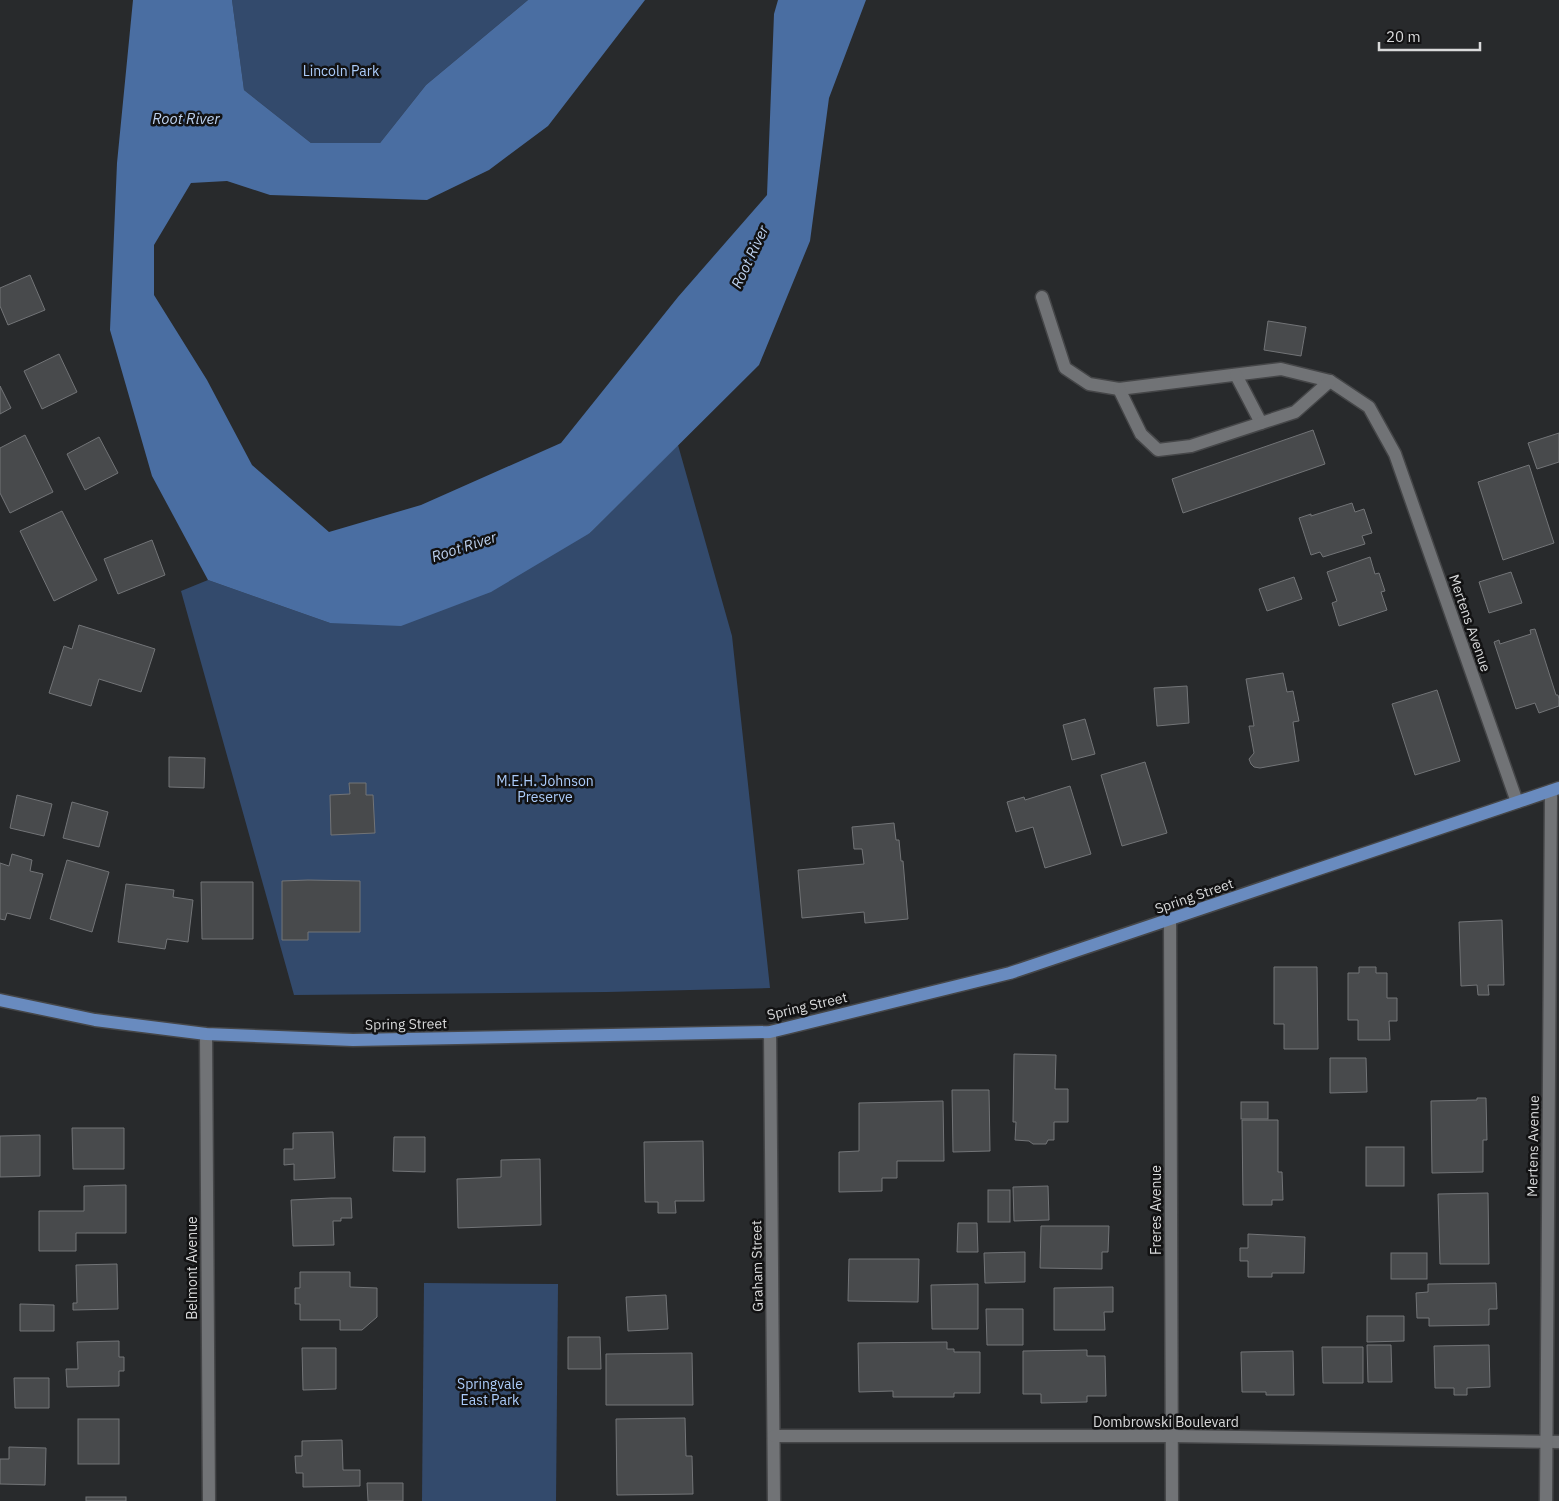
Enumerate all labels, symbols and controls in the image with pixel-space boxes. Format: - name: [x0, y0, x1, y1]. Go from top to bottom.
- scale bar: [1379, 20, 1480, 52]
- text: 20 m: [1386, 27, 1421, 46]
- park label: Lincoln Park: [303, 62, 380, 80]
- water label: Root River: [152, 109, 220, 128]
- water label: Root River: [727, 222, 773, 291]
- water label: Root River: [429, 527, 499, 566]
- street label: Mertens Avenue: [1445, 572, 1495, 674]
- park label: M.E.H. Johnson Preserve: [496, 772, 594, 806]
- street label: Spring Street: [1152, 874, 1236, 918]
- street label: Spring Street: [765, 988, 849, 1024]
- street label: Spring Street: [365, 1014, 447, 1034]
- street label: Mertens Avenue: [1523, 1095, 1543, 1197]
- street label: Freres Avenue: [1147, 1165, 1165, 1255]
- street label: Belmont Avenue: [183, 1216, 201, 1320]
- street label: Graham Street: [747, 1220, 767, 1312]
- park label: Springvale East Park: [457, 1375, 523, 1409]
- street label: Dombrowski Boulevard: [1093, 1413, 1239, 1431]

